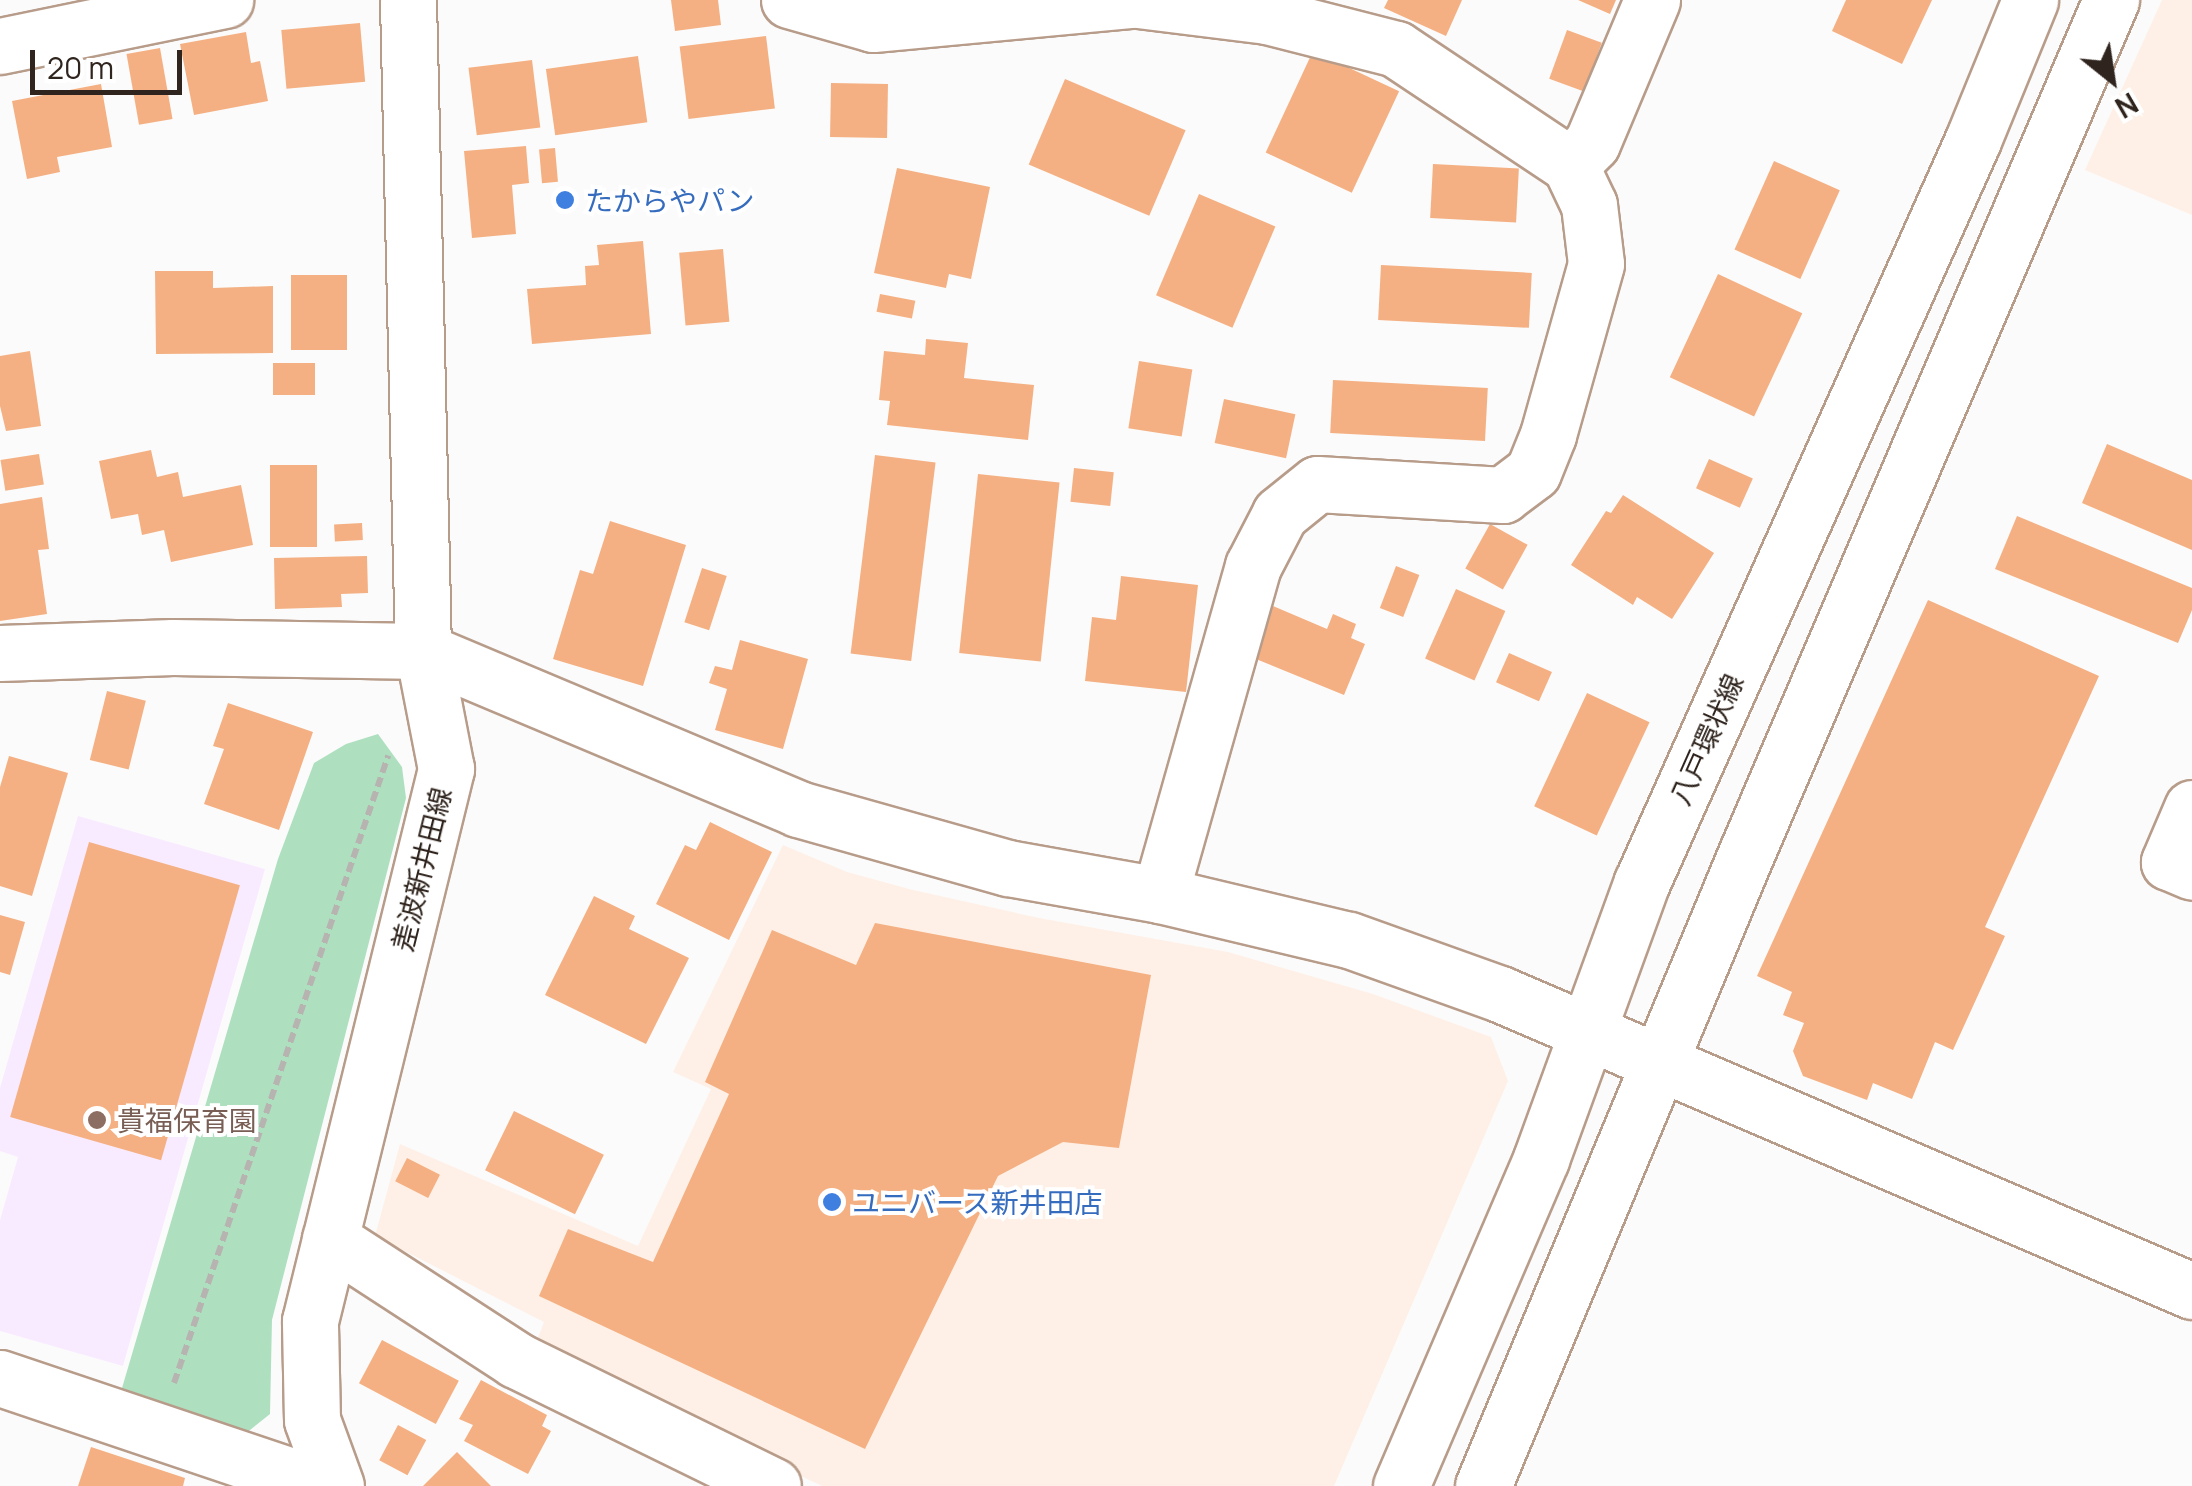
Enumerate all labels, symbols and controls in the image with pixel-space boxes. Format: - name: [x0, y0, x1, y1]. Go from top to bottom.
- scale bar: [35, 30, 188, 92]
- north arrow: [2062, 30, 2162, 130]
- text: 20 m: [47, 47, 114, 88]
- text: N: [2109, 84, 2145, 127]
- place label: たからやパン: [585, 183, 753, 217]
- marker: たからやパン: [554, 189, 576, 211]
- street label: 八戸環状線: [1662, 668, 1750, 810]
- street label: 差波新井田線: [384, 783, 458, 955]
- place label: 貴福保育園: [117, 1103, 257, 1137]
- marker: 貴福保育園: [86, 1109, 108, 1131]
- place label: ユニバース新井田店: [852, 1185, 1104, 1219]
- marker: ユニバース新井田店: [821, 1191, 843, 1213]

